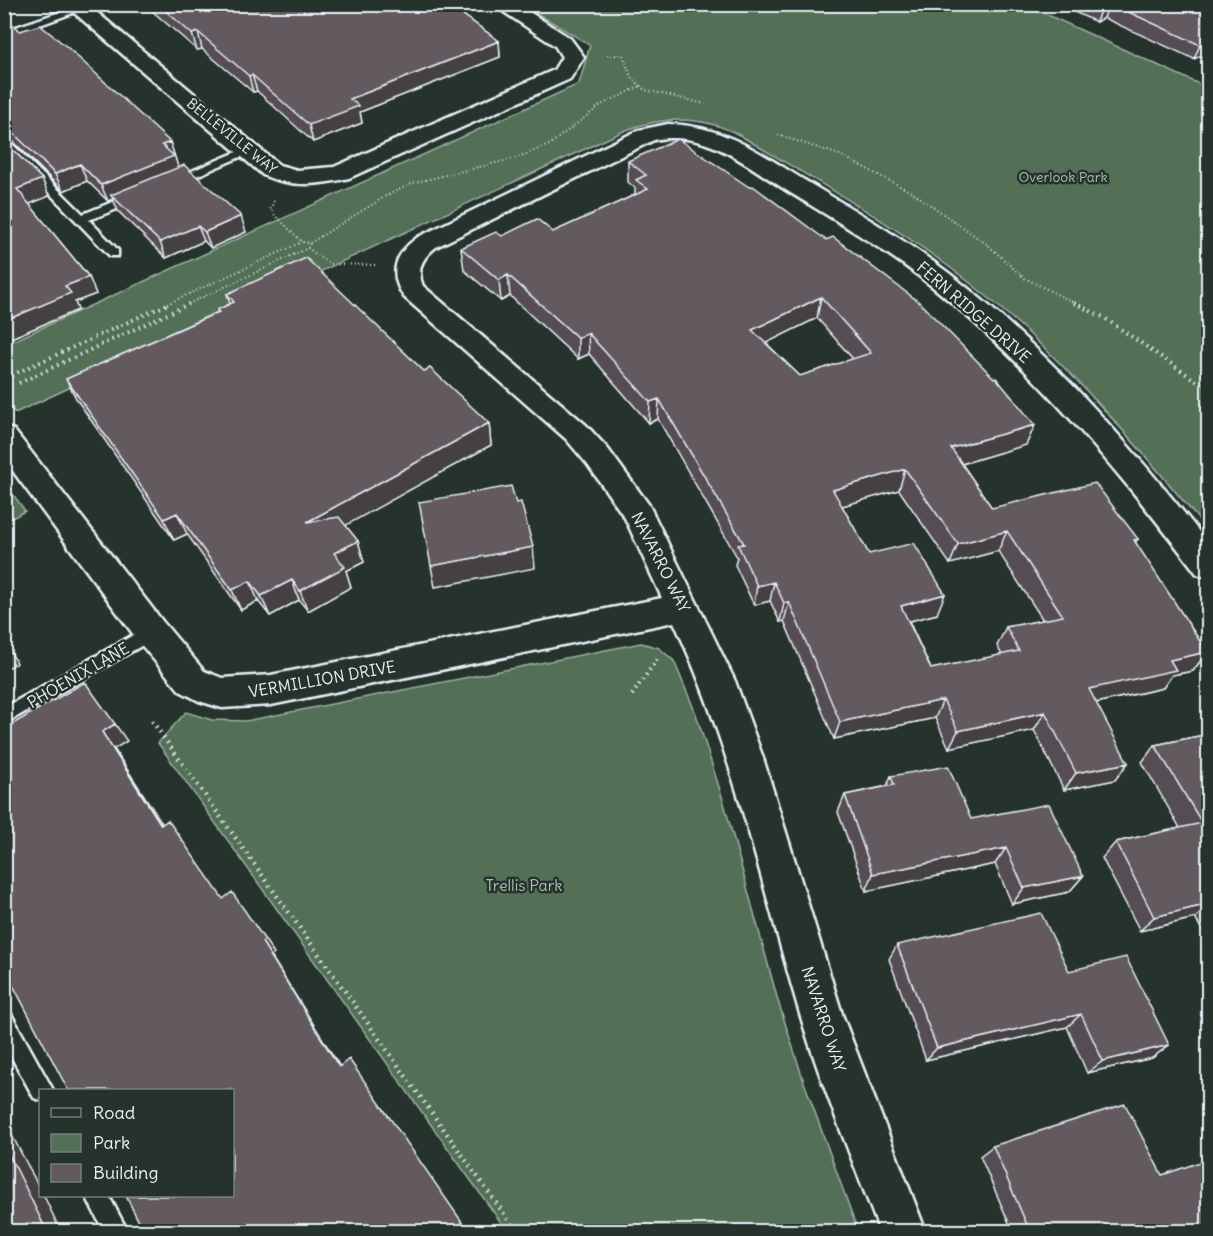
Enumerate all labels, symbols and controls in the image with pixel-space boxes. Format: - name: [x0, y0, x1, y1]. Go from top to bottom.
- street label: BELLEVILLE WAY: [183, 94, 281, 178]
- park label: Overlook Park: [1018, 168, 1108, 186]
- street label: FERN RIDGE DRIVE: [913, 257, 1035, 367]
- street label: NAVARRO WAY: [627, 509, 695, 616]
- street label: PHOENIX LANE: [24, 638, 132, 712]
- street label: VERMILLION DRIVE: [247, 656, 397, 702]
- park label: Trellis Park: [486, 875, 562, 895]
- street label: NAVARRO WAY: [798, 964, 851, 1074]
- legend: [39, 1089, 234, 1197]
- text: Road: [93, 1101, 136, 1124]
- text: Park: [93, 1131, 130, 1154]
- text: Building: [93, 1161, 158, 1184]

